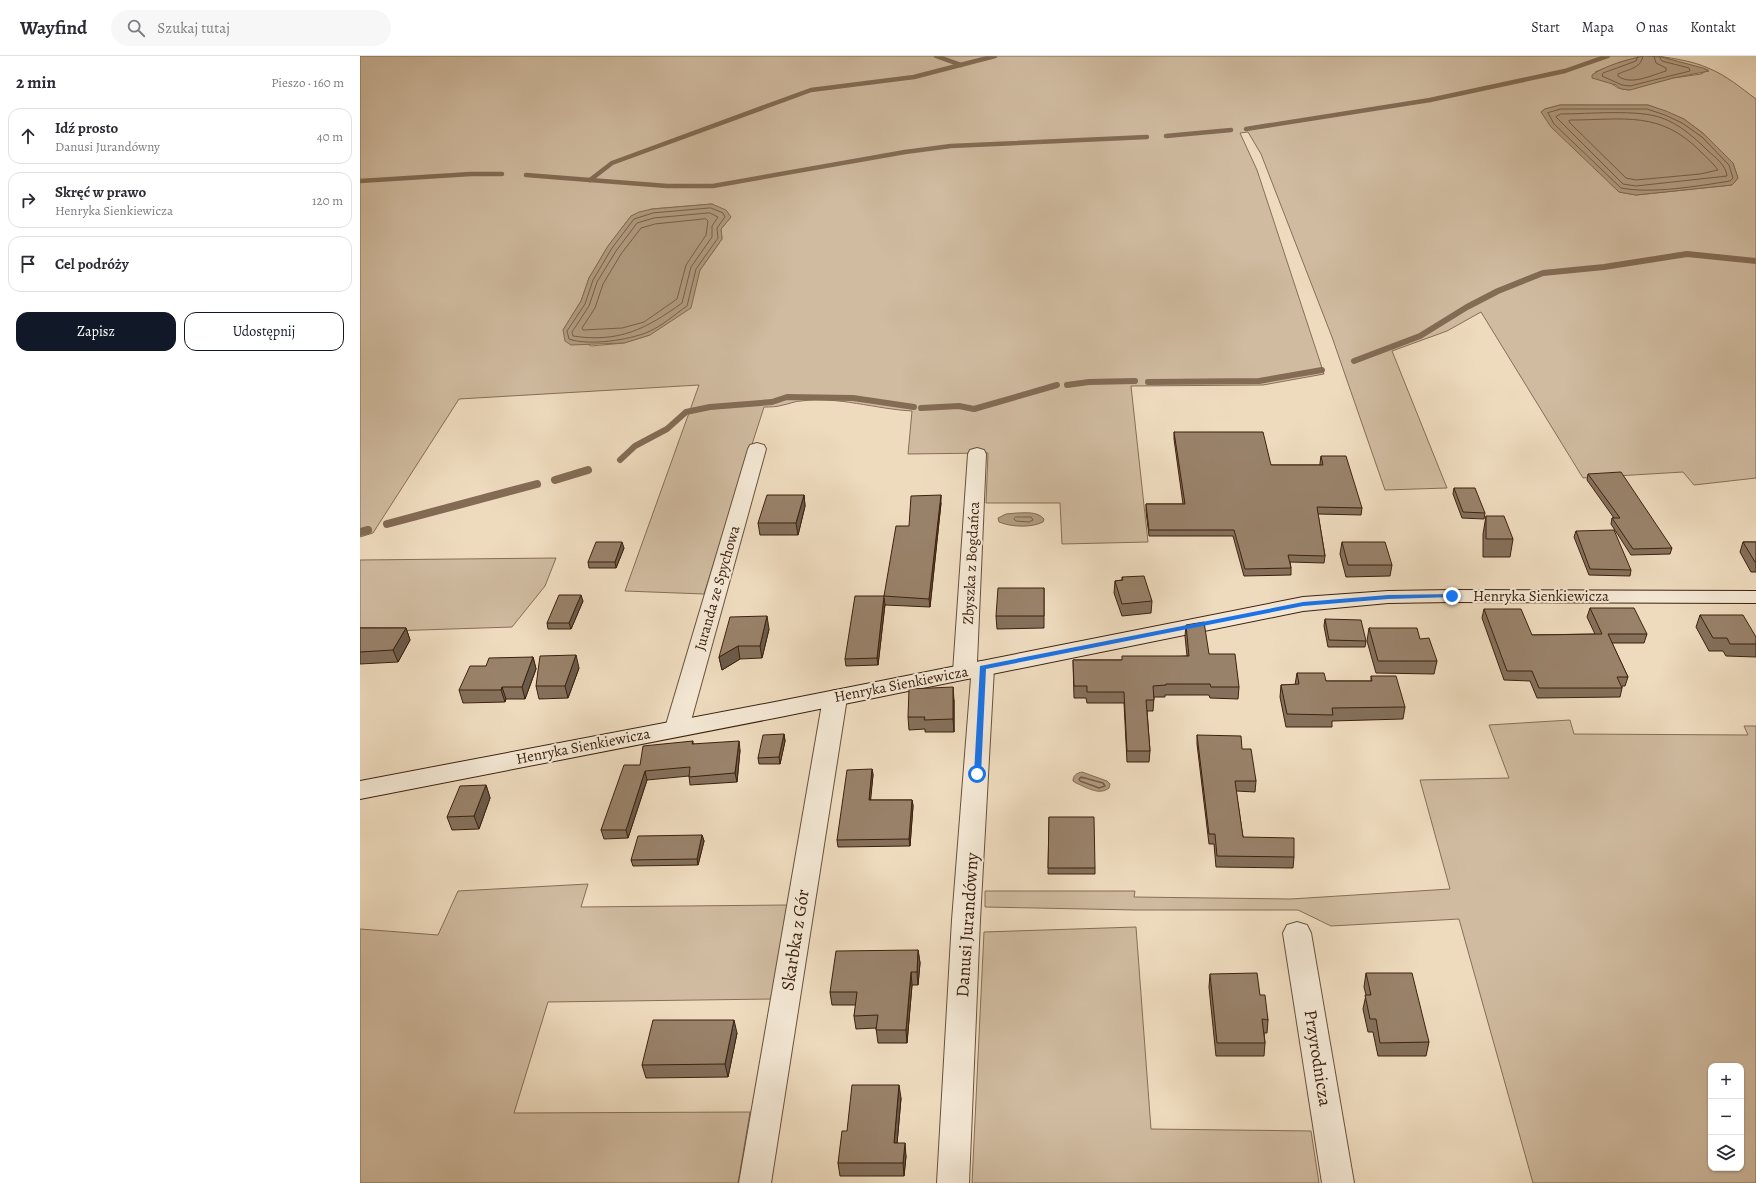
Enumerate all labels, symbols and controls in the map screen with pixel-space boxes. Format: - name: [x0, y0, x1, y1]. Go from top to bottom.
- search box: [111, 10, 391, 46]
- text: Wayfind: [20, 15, 87, 41]
- icon: search: [125, 17, 147, 39]
- text: Szukaj tutaj: [157, 18, 230, 38]
- text: Start: [1531, 18, 1560, 37]
- text: Mapa: [1582, 18, 1614, 37]
- text: O nas: [1636, 18, 1668, 37]
- text: Kontakt: [1690, 18, 1736, 37]
- text: 2 min: [16, 71, 56, 94]
- text: Pieszo · 160 m: [271, 74, 344, 91]
- text: Idź prosto: [55, 118, 118, 138]
- icon: ahead: [17, 125, 39, 147]
- text: 40 m: [317, 128, 343, 145]
- text: Danusi Jurandówny: [55, 138, 160, 155]
- text: Skręć w prawo: [55, 182, 146, 202]
- icon: right: [17, 189, 39, 211]
- text: 120 m: [312, 192, 343, 209]
- text: Henryka Sienkiewicza: [55, 202, 173, 219]
- icon: arrive: [17, 253, 39, 275]
- text: Cel podróży: [55, 254, 129, 274]
- button: Zapisz: [16, 312, 176, 351]
- button: Udostępnij: [184, 312, 344, 351]
- street label: Zbyszka z Bogdańca: [958, 501, 984, 625]
- street label: Juranda ze Spychowa: [690, 523, 744, 653]
- street label: Henryka Sienkiewicza: [1473, 586, 1609, 606]
- route end: [1443, 587, 1461, 605]
- street label: Henryka Sienkiewicza: [832, 661, 970, 707]
- street label: Henryka Sienkiewicza: [514, 723, 652, 769]
- route start: [968, 765, 986, 783]
- street label: Danusi Jurandówny: [950, 851, 984, 998]
- street label: Skarbka z Gór: [775, 888, 815, 992]
- street label: Przyrodnicza: [1299, 1008, 1338, 1109]
- map controls: [1708, 1063, 1744, 1171]
- button: +: [1708, 1063, 1744, 1099]
- button: −: [1708, 1099, 1744, 1135]
- button: layers: [1708, 1135, 1744, 1171]

